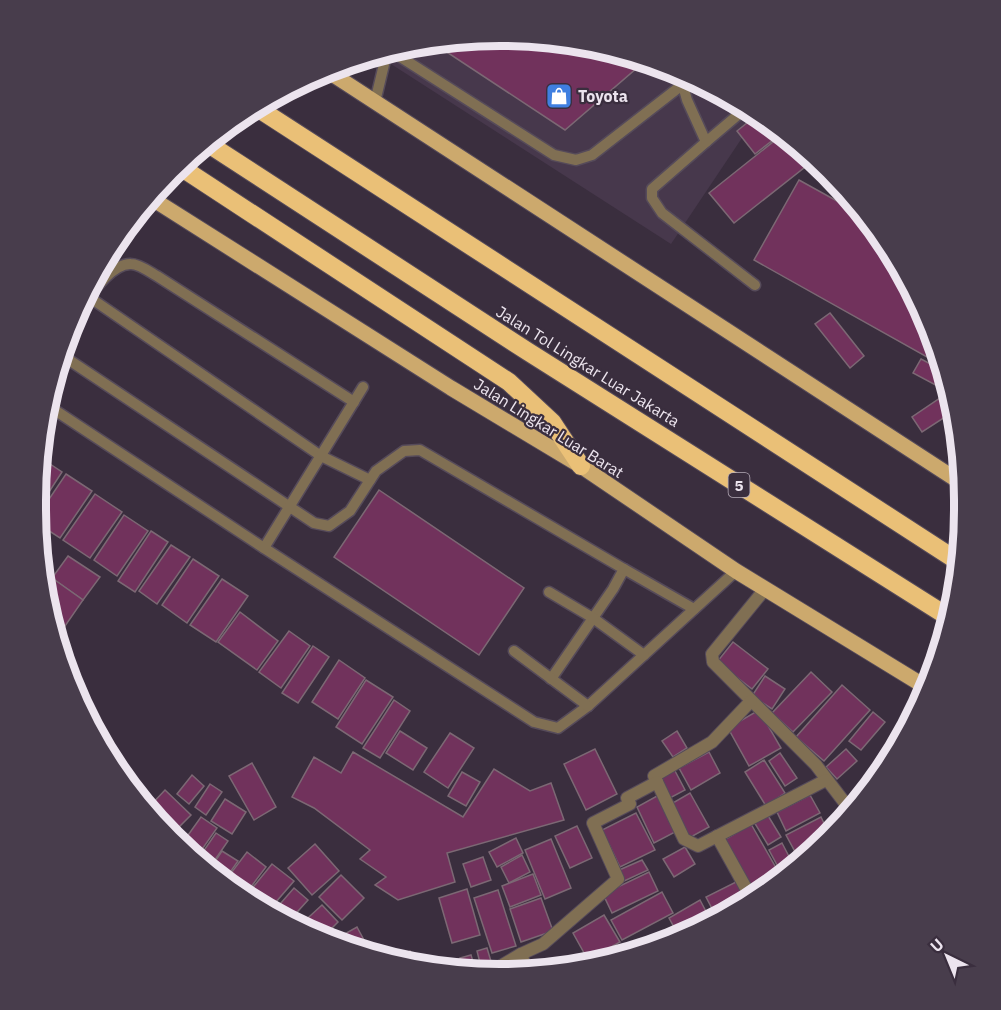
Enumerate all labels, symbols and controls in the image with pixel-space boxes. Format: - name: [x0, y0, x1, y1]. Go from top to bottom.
- shop icon: Toyota: [544, 81, 574, 111]
- place label: Toyota: [578, 86, 628, 106]
- street label: Jalan Tol Lingkar Luar Jakarta: [493, 301, 684, 431]
- street label: Jalan Lingkar Luar Barat: [470, 374, 628, 482]
- road number: 5: [728, 473, 750, 497]
- north arrow: [917, 926, 977, 986]
- text: U: [926, 934, 948, 956]

